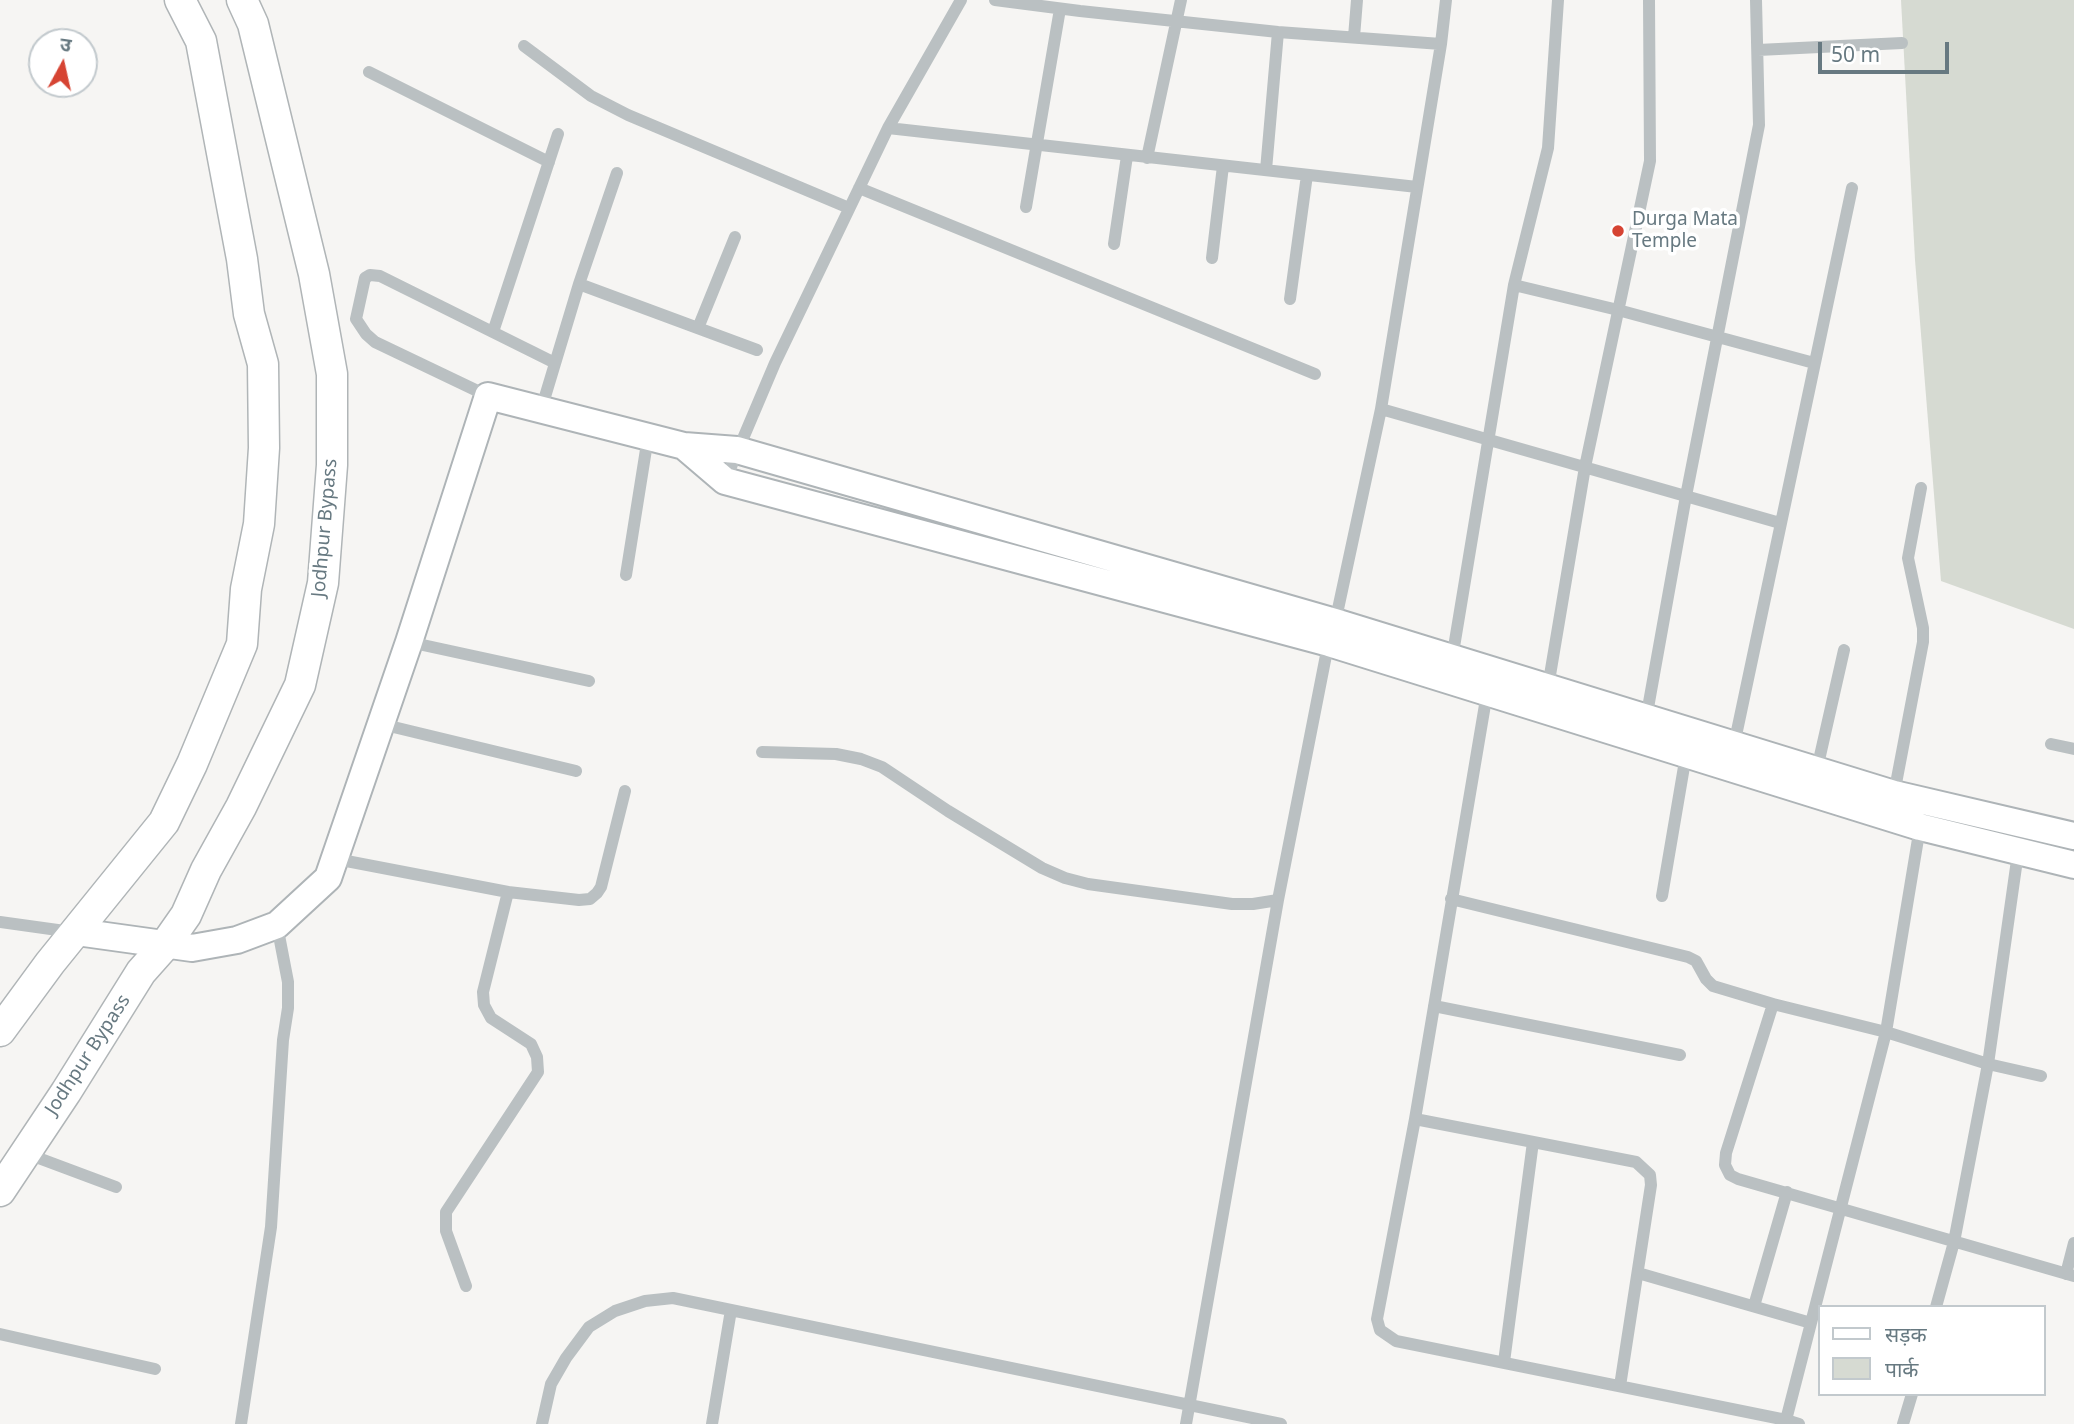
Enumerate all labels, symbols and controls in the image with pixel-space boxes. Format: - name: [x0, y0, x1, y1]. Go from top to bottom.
- north arrow: [28, 28, 98, 98]
- scale bar: [1822, 28, 1953, 72]
- text: उ: [58, 31, 73, 58]
- text: 50 m: [1831, 40, 1880, 68]
- place label: Durga Mata Temple: [1632, 209, 1738, 253]
- marker: Durga Mata Temple: [1610, 223, 1626, 239]
- street label: Jodhpur Bypass: [308, 458, 342, 598]
- street label: Jodhpur Bypass: [41, 991, 135, 1119]
- legend: [1818, 1305, 2046, 1396]
- text: सड़क: [1885, 1320, 1927, 1348]
- text: पार्क: [1885, 1355, 1919, 1383]

